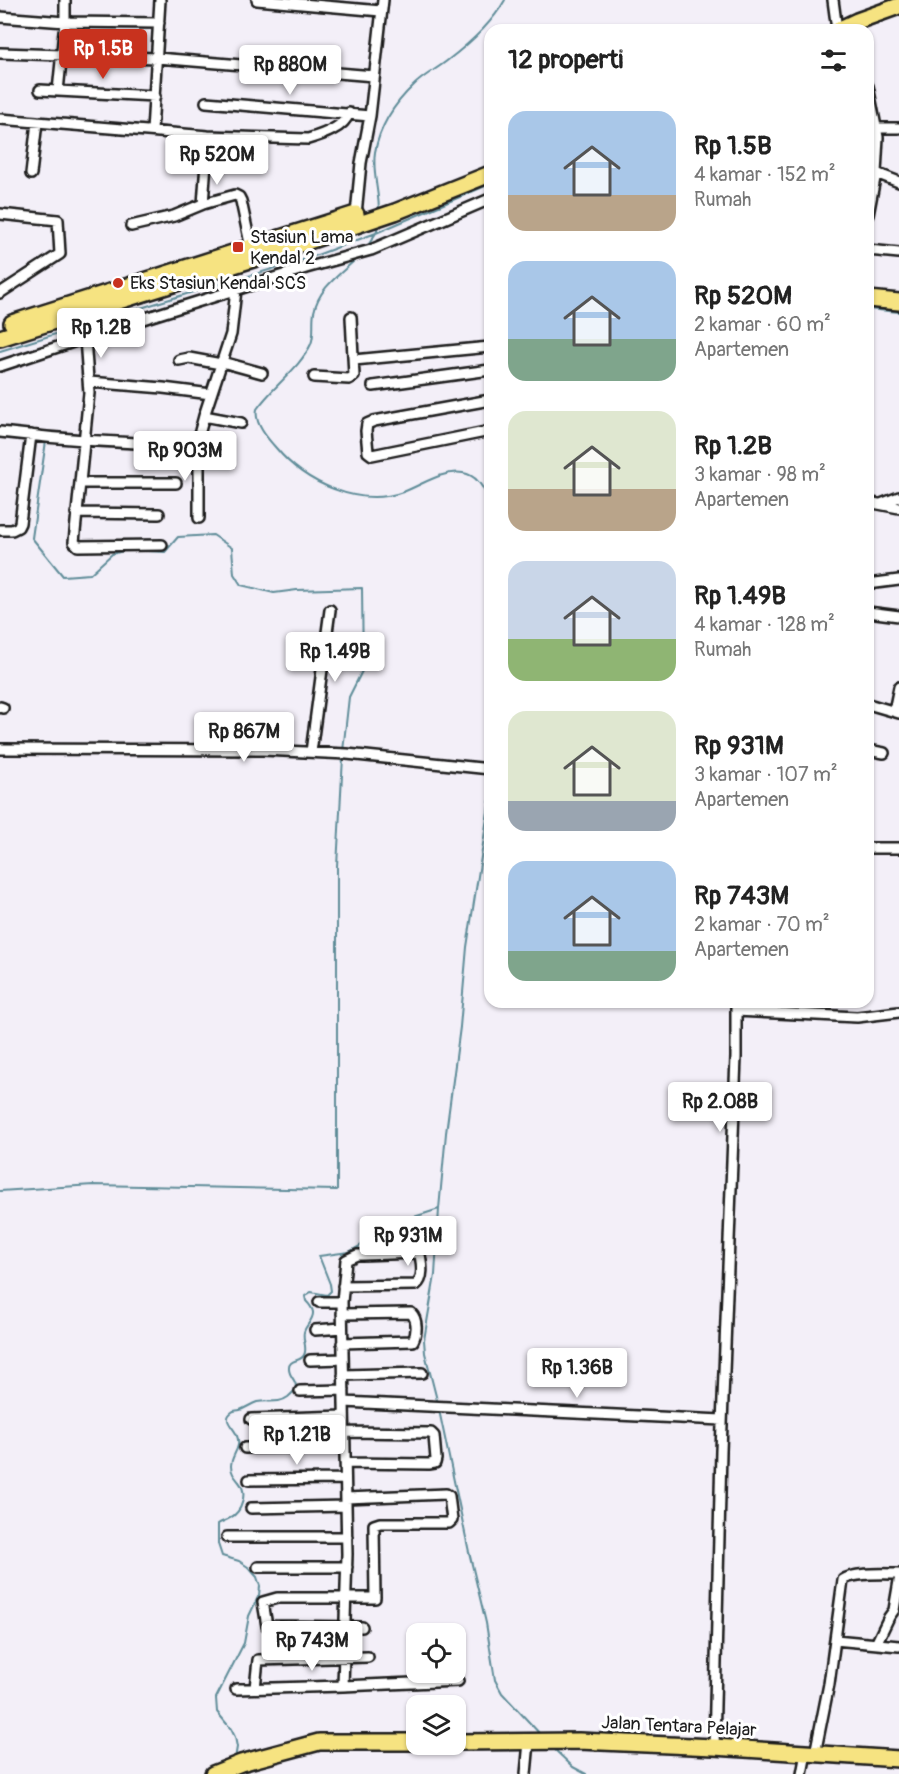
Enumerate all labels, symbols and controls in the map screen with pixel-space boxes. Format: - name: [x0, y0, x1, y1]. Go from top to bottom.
- pin: Rp 1.5B: [48, 29, 158, 80]
- text: Rp 1.5B: [73, 36, 133, 61]
- text: 12 properti: [508, 44, 623, 76]
- icon: filters: [817, 44, 850, 77]
- pin: Rp 880M: [235, 45, 345, 96]
- text: Rp 880M: [253, 52, 327, 77]
- text: Rp 1.5B: [694, 130, 772, 162]
- pin: Rp 520M: [162, 135, 272, 186]
- icon: home: [556, 135, 628, 207]
- text: Rp 520M: [179, 142, 255, 167]
- text: 4 kamar · 152 m²: [694, 162, 836, 187]
- text: Rumah: [694, 187, 751, 212]
- place label: Stasiun Lama Kendal 2: [250, 226, 353, 270]
- marker: Stasiun Lama Kendal 2: [231, 240, 245, 254]
- place label: Eks Stasiun Kendal SCS: [130, 272, 306, 295]
- marker: Eks Stasiun Kendal SCS: [111, 276, 125, 290]
- text: Rp 520M: [694, 280, 792, 312]
- icon: home: [556, 285, 628, 357]
- pin: Rp 1.2B: [46, 308, 156, 359]
- text: 2 kamar · 60 m²: [694, 312, 831, 337]
- text: Rp 1.2B: [71, 315, 131, 340]
- text: Apartemen: [694, 337, 789, 362]
- text: Rp 1.2B: [694, 430, 772, 462]
- pin: Rp 903M: [130, 431, 240, 482]
- icon: home: [556, 435, 628, 507]
- text: Rp 903M: [148, 438, 222, 463]
- text: 3 kamar · 98 m²: [694, 462, 826, 487]
- text: Apartemen: [694, 487, 789, 512]
- text: Rp 1.49B: [694, 580, 786, 612]
- icon: home: [556, 585, 628, 657]
- text: 4 kamar · 128 m²: [694, 612, 835, 637]
- pin: Rp 1.49B: [273, 632, 397, 683]
- text: Rumah: [694, 637, 751, 662]
- text: Rp 1.49B: [300, 639, 370, 664]
- pin: Rp 867M: [189, 712, 299, 763]
- text: Rp 867M: [208, 719, 280, 744]
- text: Rp 931M: [694, 730, 784, 762]
- icon: home: [556, 735, 628, 807]
- text: 3 kamar · 107 m²: [694, 762, 837, 787]
- text: Apartemen: [694, 787, 789, 812]
- text: Rp 743M: [694, 880, 789, 912]
- icon: home: [556, 885, 628, 957]
- text: 2 kamar · 70 m²: [694, 912, 830, 937]
- text: Apartemen: [694, 937, 789, 962]
- pin: Rp 2.08B: [658, 1082, 782, 1133]
- text: Rp 2.08B: [682, 1089, 758, 1114]
- pin: Rp 931M: [353, 1216, 463, 1267]
- text: Rp 931M: [373, 1223, 443, 1248]
- pin: Rp 1.36B: [515, 1348, 639, 1399]
- text: Rp 1.36B: [541, 1355, 613, 1380]
- pin: Rp 1.21B: [235, 1415, 359, 1466]
- text: Rp 1.21B: [263, 1422, 331, 1447]
- pin: Rp 743M: [257, 1621, 367, 1672]
- map controls: [406, 1623, 466, 1755]
- button: locate: [406, 1623, 466, 1683]
- text: Rp 743M: [275, 1628, 349, 1653]
- button: layers: [406, 1695, 466, 1755]
- street label: Jalan Tentara Pelajar: [601, 1711, 758, 1742]

